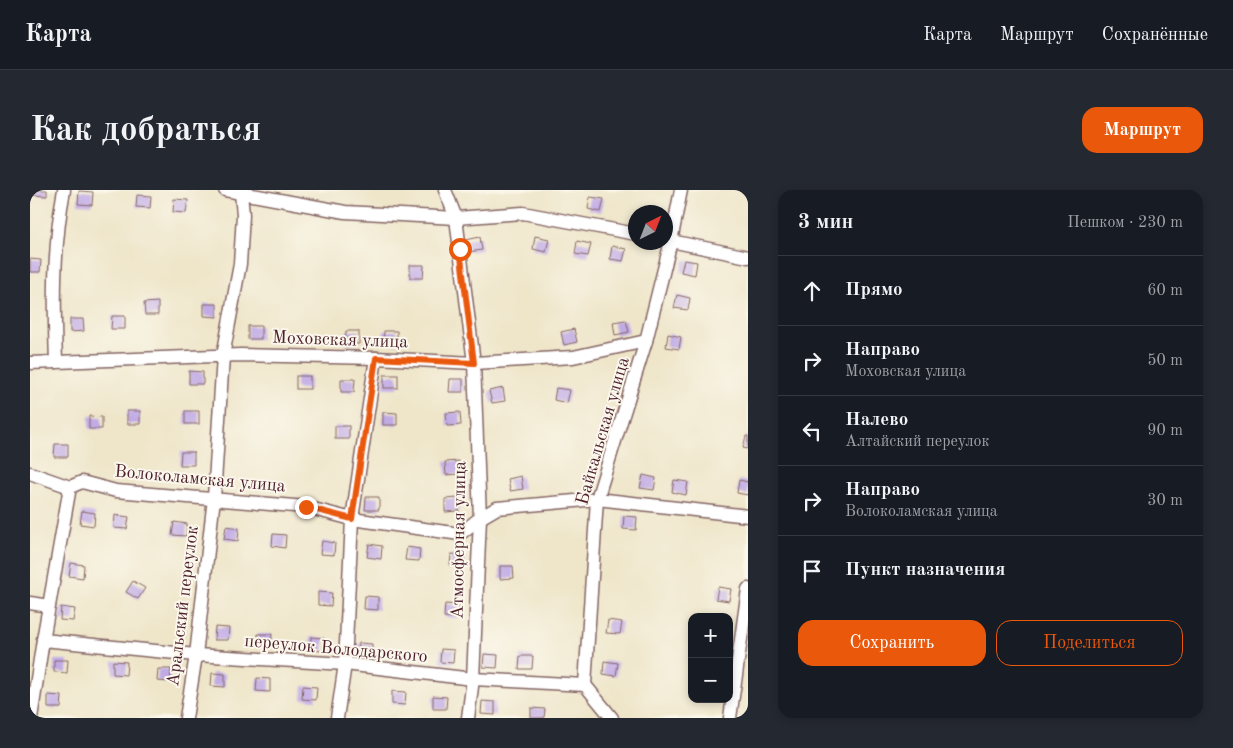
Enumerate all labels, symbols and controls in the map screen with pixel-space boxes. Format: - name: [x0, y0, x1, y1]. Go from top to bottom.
- text: Карта: [25, 23, 92, 47]
- text: Карта: [923, 26, 972, 44]
- text: Маршрут: [1000, 26, 1074, 44]
- text: Сохранённые: [1102, 26, 1208, 44]
- button: Маршрут: [1082, 107, 1203, 153]
- text: Как добраться: [30, 113, 261, 148]
- north arrow: [628, 205, 673, 250]
- text: 3 мин: [798, 212, 853, 233]
- text: Пешком · 230 m: [1067, 215, 1183, 231]
- route start: [449, 238, 472, 261]
- icon: ahead: [798, 277, 826, 305]
- text: Прямо: [845, 281, 903, 300]
- text: 60 m: [1147, 283, 1183, 299]
- street label: Моховская улица: [272, 329, 409, 351]
- text: Направо: [845, 341, 920, 360]
- icon: right: [798, 347, 826, 375]
- text: 50 m: [1147, 353, 1183, 369]
- street label: Байкальская улица: [573, 355, 633, 507]
- text: Моховская улица: [845, 364, 966, 380]
- text: Налево: [845, 411, 908, 430]
- icon: left: [798, 417, 826, 445]
- text: 90 m: [1147, 423, 1183, 439]
- text: Алтайский переулок: [845, 434, 989, 450]
- street label: Атмосферная улица: [449, 461, 470, 619]
- street label: Волоколамская улица: [114, 463, 286, 495]
- text: Направо: [845, 481, 920, 500]
- icon: right: [798, 487, 826, 515]
- text: 30 m: [1147, 493, 1183, 509]
- route end: [295, 496, 318, 519]
- text: Волоколамская улица: [845, 504, 998, 520]
- street label: Аральский переулок: [164, 524, 202, 688]
- icon: arrive: [798, 557, 826, 585]
- text: Пункт назначения: [845, 561, 1005, 580]
- map controls: [688, 613, 733, 703]
- button: +: [688, 613, 733, 658]
- button: Сохранить: [798, 620, 986, 666]
- button: Поделиться: [996, 620, 1183, 666]
- street label: переулок Володарского: [244, 632, 428, 666]
- button: −: [688, 658, 733, 703]

